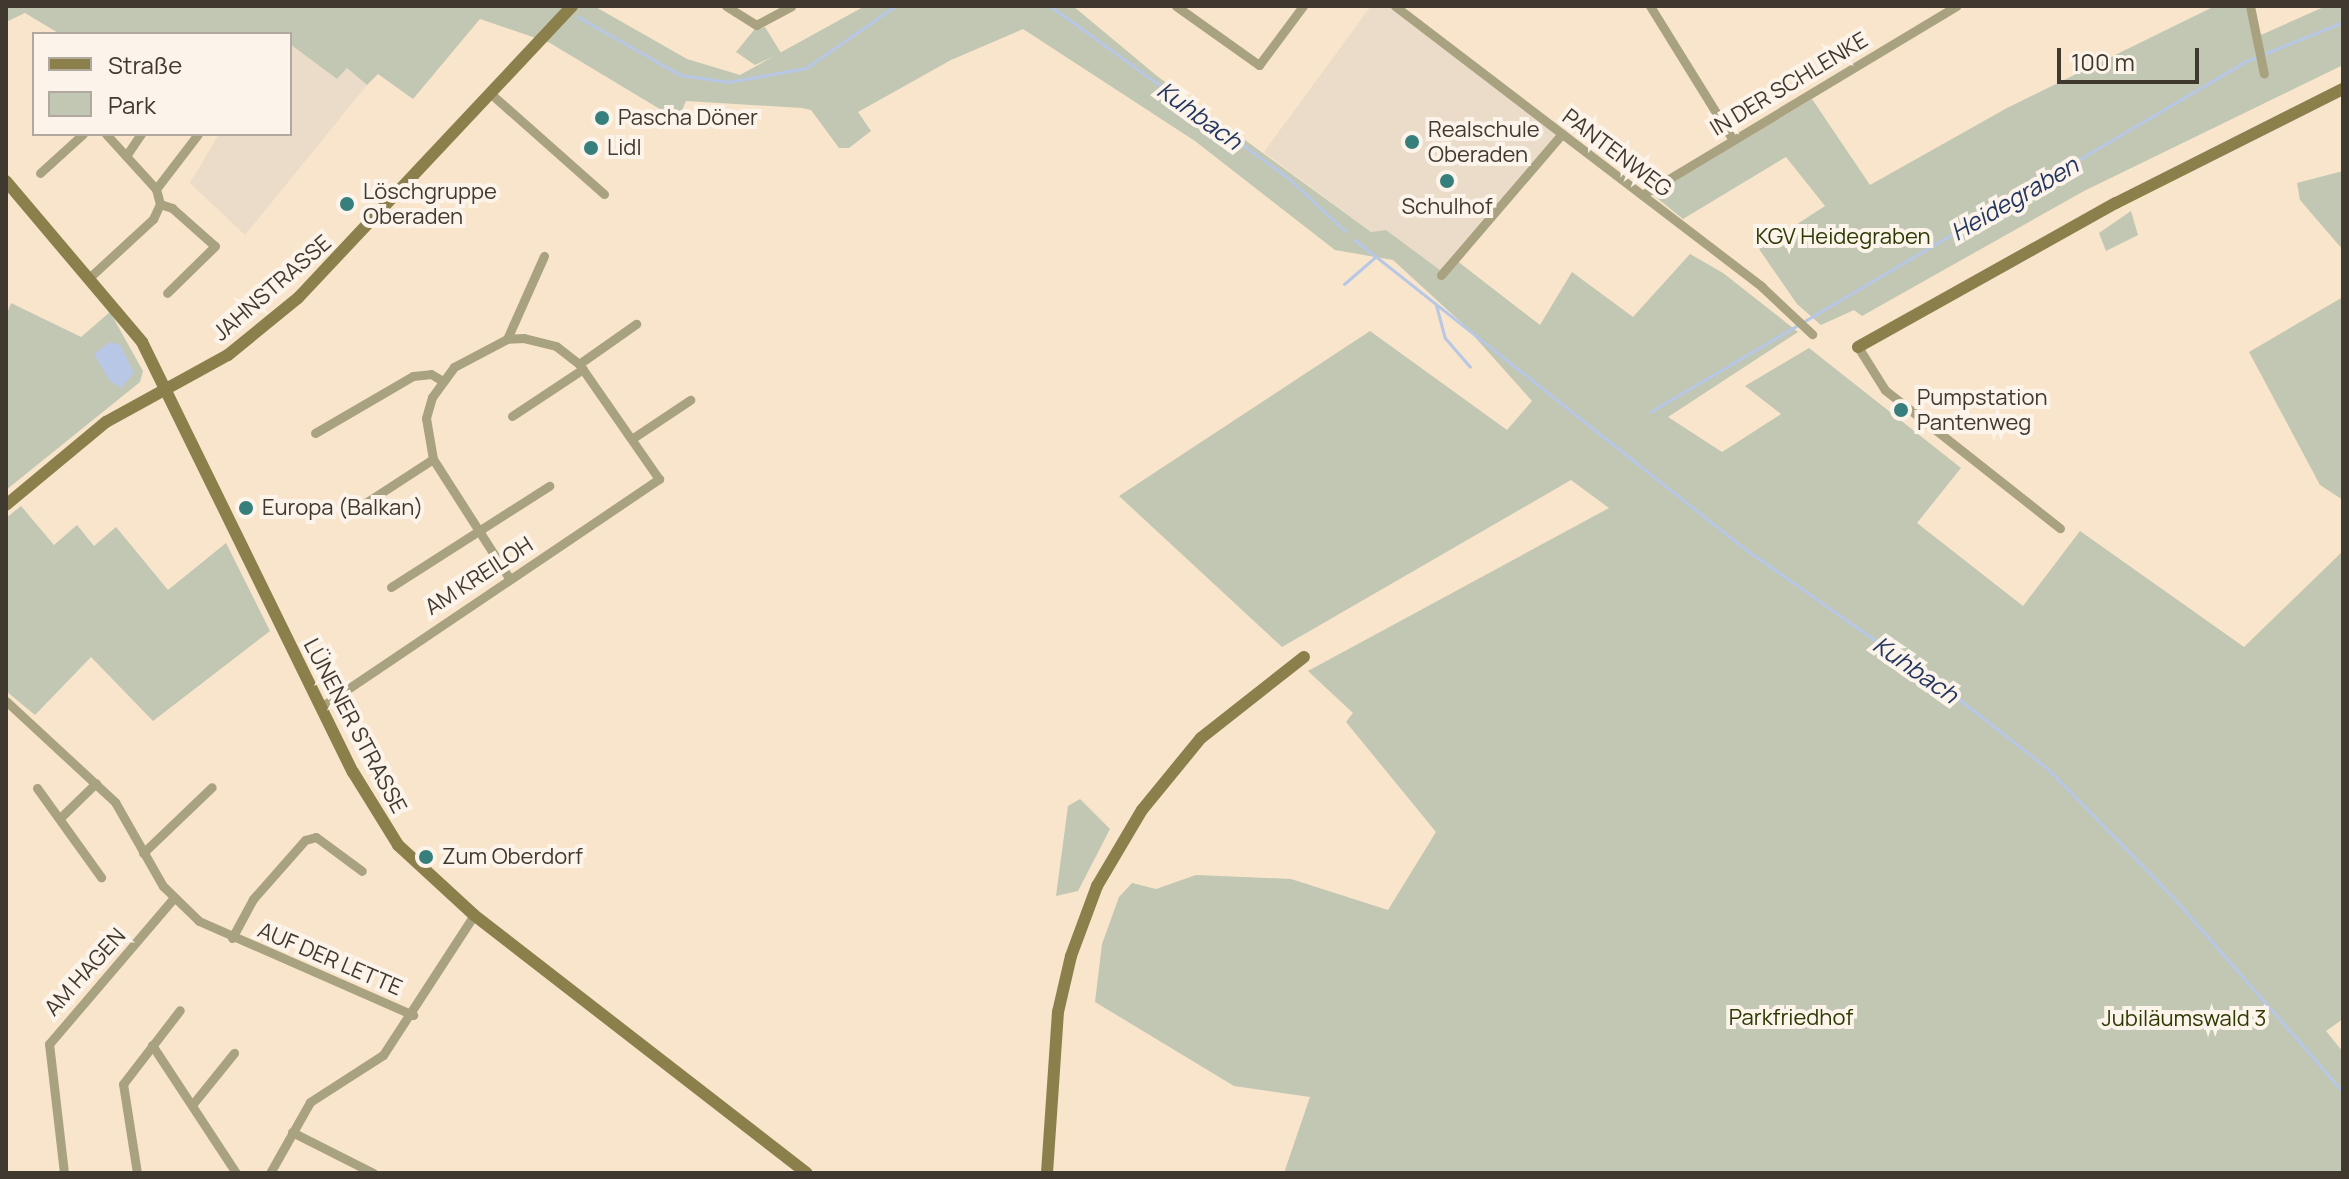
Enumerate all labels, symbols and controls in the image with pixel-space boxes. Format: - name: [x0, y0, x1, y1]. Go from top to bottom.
- street label: IN DER SCHLENKE: [1705, 27, 1873, 141]
- legend: [32, 32, 292, 136]
- scale bar: [2061, 32, 2203, 82]
- text: 100 m: [2071, 45, 2135, 78]
- text: Straße: [108, 48, 182, 81]
- water label: Kuhbach: [1152, 75, 1248, 155]
- text: Park: [108, 88, 156, 121]
- street label: PANTENWEG: [1557, 103, 1677, 203]
- place label: Pascha Döner: [618, 105, 758, 131]
- marker: Pascha Döner: [593, 109, 611, 127]
- place label: Realschule Oberaden: [1428, 116, 1540, 168]
- marker: Realschule Oberaden: [1403, 133, 1421, 151]
- place label: Lidl: [607, 135, 642, 161]
- marker: Lidl: [582, 139, 600, 157]
- water label: Heidegraben: [1945, 150, 2083, 246]
- marker: Schulhof: [1438, 172, 1456, 190]
- place label: Löschgruppe Oberaden: [363, 178, 497, 230]
- place label: Schulhof: [1402, 194, 1492, 220]
- marker: Löschgruppe Oberaden: [338, 195, 356, 213]
- park label: KGV Heidegraben: [1755, 224, 1931, 250]
- street label: JAHNSTRASSE: [208, 230, 336, 346]
- place label: Pumpstation Pantenweg: [1917, 384, 2048, 436]
- marker: Pumpstation Pantenweg: [1892, 401, 1910, 419]
- place label: Europa (Balkan): [262, 495, 423, 521]
- marker: Europa (Balkan): [237, 499, 255, 517]
- street label: AM KREILOH: [420, 531, 538, 621]
- water label: Kuhbach: [1868, 629, 1964, 709]
- street label: LÜNENER STRASSE: [298, 634, 412, 818]
- place label: Zum Oberdorf: [442, 844, 583, 870]
- marker: Zum Oberdorf: [417, 848, 435, 866]
- street label: AUF DER LETTE: [254, 917, 406, 1001]
- street label: AM HAGEN: [39, 923, 131, 1021]
- park label: Parkfriedhof: [1729, 1005, 1853, 1031]
- park label: Jubiläumswald 3: [2102, 1006, 2266, 1032]

